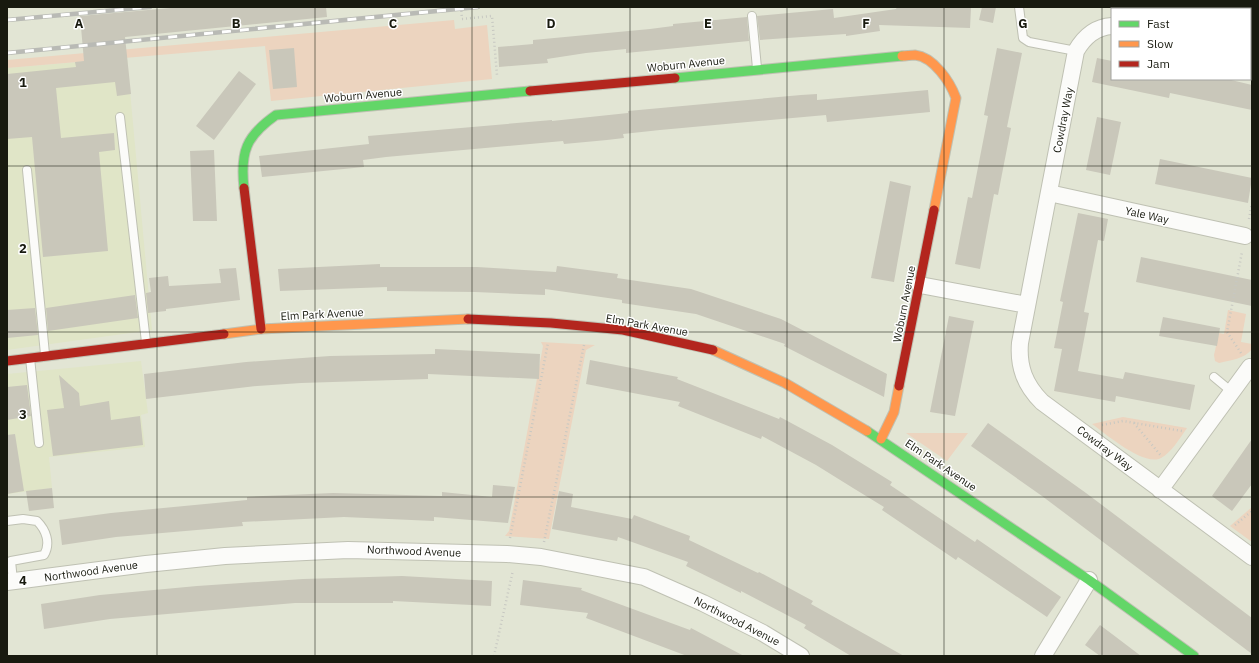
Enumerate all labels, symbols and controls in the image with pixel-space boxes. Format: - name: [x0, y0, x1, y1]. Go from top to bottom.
- legend: [1111, 8, 1251, 80]
- text: A: [75, 15, 84, 32]
- text: B: [232, 15, 241, 32]
- text: C: [389, 15, 398, 32]
- text: D: [546, 15, 556, 32]
- text: E: [704, 15, 712, 32]
- text: F: [862, 15, 870, 32]
- text: G: [1018, 15, 1028, 32]
- text: Fast: [1147, 16, 1170, 31]
- text: Slow: [1147, 36, 1173, 51]
- street label: Woburn Avenue: [646, 53, 726, 75]
- text: Jam: [1147, 56, 1170, 71]
- text: 1: [19, 74, 27, 91]
- street label: Woburn Avenue: [324, 85, 402, 105]
- street label: Cowdray Way: [1050, 85, 1076, 154]
- street label: Yale Way: [1124, 204, 1171, 227]
- text: 2: [19, 240, 27, 257]
- street label: Woburn Avenue: [890, 264, 918, 344]
- street label: Elm Park Avenue: [280, 305, 364, 323]
- street label: Elm Park Avenue: [605, 311, 689, 339]
- text: 3: [19, 406, 27, 423]
- street label: Cowdray Way: [1074, 422, 1136, 474]
- street label: Elm Park Avenue: [903, 436, 979, 494]
- street label: Northwood Avenue: [367, 542, 461, 560]
- street label: Northwood Avenue: [43, 557, 139, 585]
- text: 4: [19, 572, 27, 589]
- street label: Northwood Avenue: [692, 593, 782, 649]

